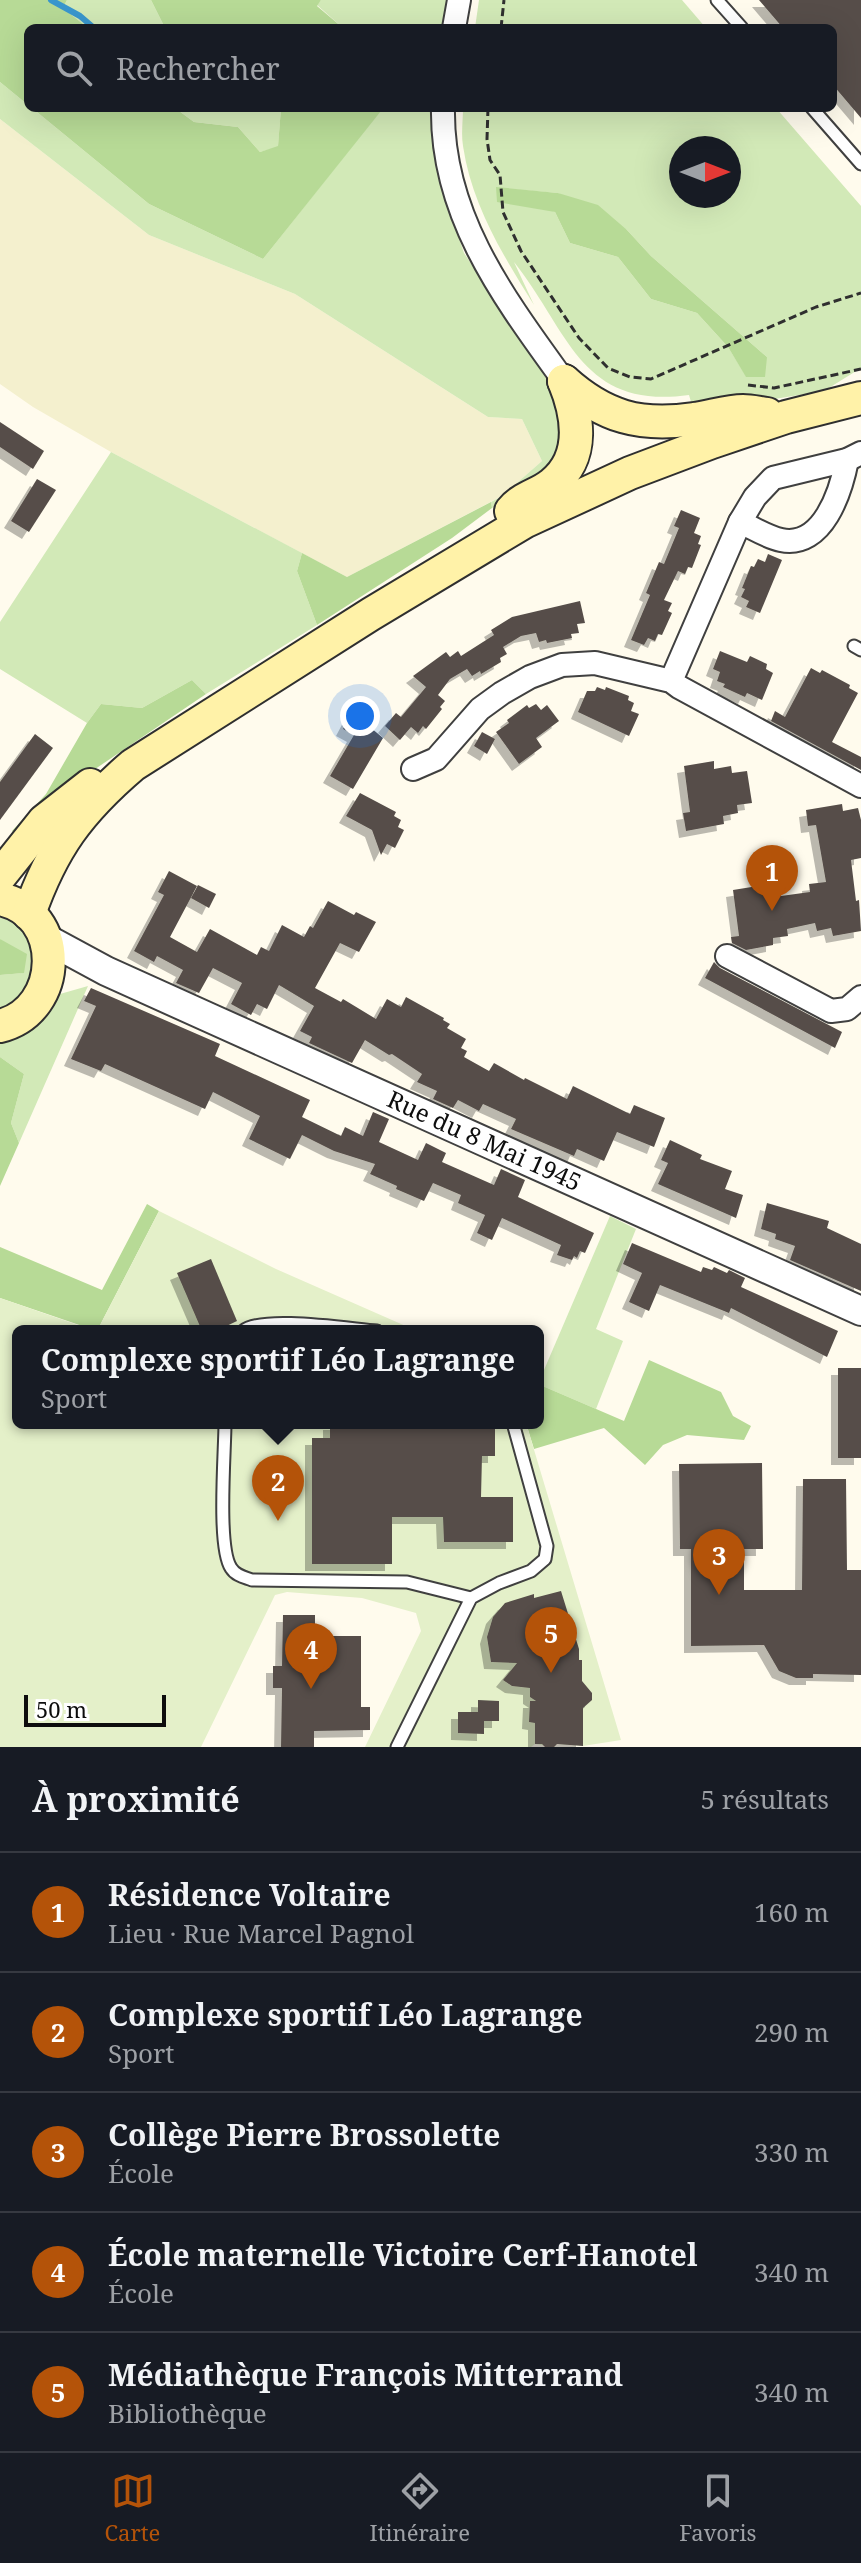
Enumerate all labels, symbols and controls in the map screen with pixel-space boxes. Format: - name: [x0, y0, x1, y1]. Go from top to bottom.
- search box: [24, 24, 837, 112]
- icon: search: [52, 46, 96, 90]
- text: Rechercher: [116, 48, 280, 89]
- north arrow: [669, 136, 741, 208]
- your location: [340, 696, 380, 736]
- pin: 1: [746, 845, 798, 911]
- street label: Rue du 8 Mai 1945: [382, 1082, 587, 1198]
- popup: [12, 1325, 544, 1429]
- text: Complexe sportif Léo Lagrange: [41, 1339, 515, 1380]
- text: Sport: [41, 1380, 107, 1416]
- pin: 2: [252, 1455, 304, 1521]
- pin: 3: [693, 1529, 745, 1595]
- pin: 5: [525, 1607, 577, 1673]
- pin: 4: [285, 1623, 337, 1689]
- scale bar: [24, 1691, 166, 1727]
- text: 50 m: [36, 1694, 87, 1724]
- text: À proximité: [32, 1776, 240, 1822]
- text: 5 résultats: [701, 1781, 829, 1817]
- text: Résidence Voltaire: [108, 1874, 391, 1915]
- text: 1: [51, 1894, 65, 1930]
- text: 160 m: [754, 1894, 829, 1930]
- text: Lieu · Rue Marcel Pagnol: [108, 1915, 414, 1951]
- text: Complexe sportif Léo Lagrange: [108, 1994, 583, 2035]
- text: 2: [51, 2014, 65, 2050]
- text: 290 m: [754, 2014, 829, 2050]
- text: Sport: [108, 2035, 175, 2071]
- text: Collège Pierre Brossolette: [108, 2114, 500, 2155]
- text: 3: [51, 2134, 65, 2170]
- text: 330 m: [754, 2134, 829, 2170]
- text: École: [108, 2155, 174, 2191]
- text: École maternelle Victoire Cerf-Hanotel: [108, 2234, 698, 2275]
- text: 4: [51, 2254, 65, 2290]
- text: 340 m: [754, 2254, 829, 2290]
- text: École: [108, 2275, 174, 2311]
- text: Médiathèque François Mitterrand: [108, 2354, 623, 2395]
- text: 5: [51, 2374, 65, 2410]
- text: 340 m: [754, 2374, 829, 2410]
- text: Bibliothèque: [108, 2395, 267, 2431]
- tab: Carte: [105, 2469, 160, 2547]
- tab: Itinéraire: [370, 2469, 470, 2547]
- tab: Favoris: [679, 2469, 756, 2547]

